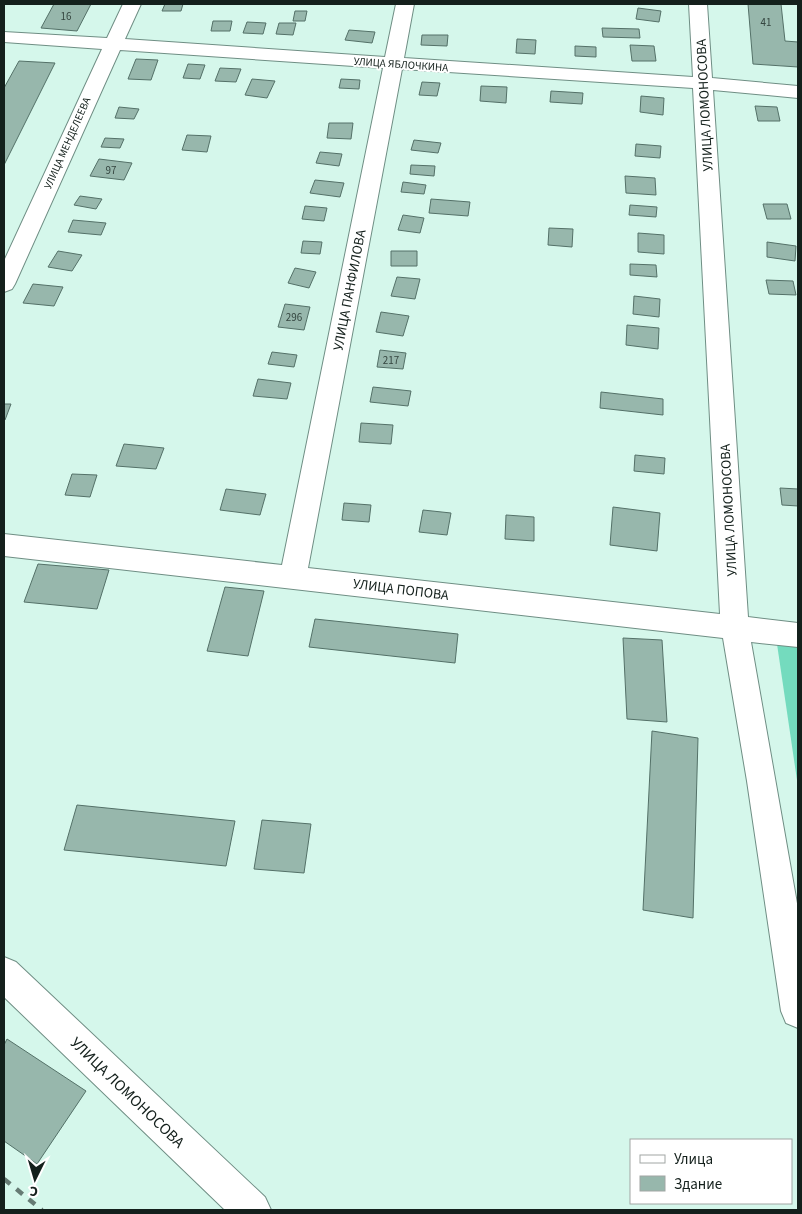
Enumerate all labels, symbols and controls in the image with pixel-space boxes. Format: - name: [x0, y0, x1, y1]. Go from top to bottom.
- house number: 16: [61, 9, 72, 24]
- house number: 41: [761, 15, 771, 30]
- street label: УЛИЦА ЛОМОНОСОВА: [692, 38, 718, 172]
- street label: УЛИЦА ЯБЛОЧКИНА: [353, 54, 449, 75]
- street label: УЛИЦА МЕНДЕЛЕЕВА: [40, 95, 94, 191]
- house number: 97: [106, 163, 116, 178]
- street label: УЛИЦА ПАНФИЛОВА: [328, 228, 372, 352]
- house number: 296: [286, 310, 303, 325]
- house number: 217: [383, 353, 399, 368]
- street label: УЛИЦА ЛОМОНОСОВА: [716, 443, 742, 577]
- street label: УЛИЦА ПОПОВА: [352, 574, 450, 606]
- street label: УЛИЦА ЛОМОНОСОВА: [65, 1032, 190, 1153]
- legend: [630, 1139, 792, 1204]
- text: Улица: [674, 1149, 713, 1170]
- north arrow: [10, 1154, 60, 1204]
- text: Здание: [674, 1174, 722, 1195]
- text: С: [29, 1181, 39, 1201]

